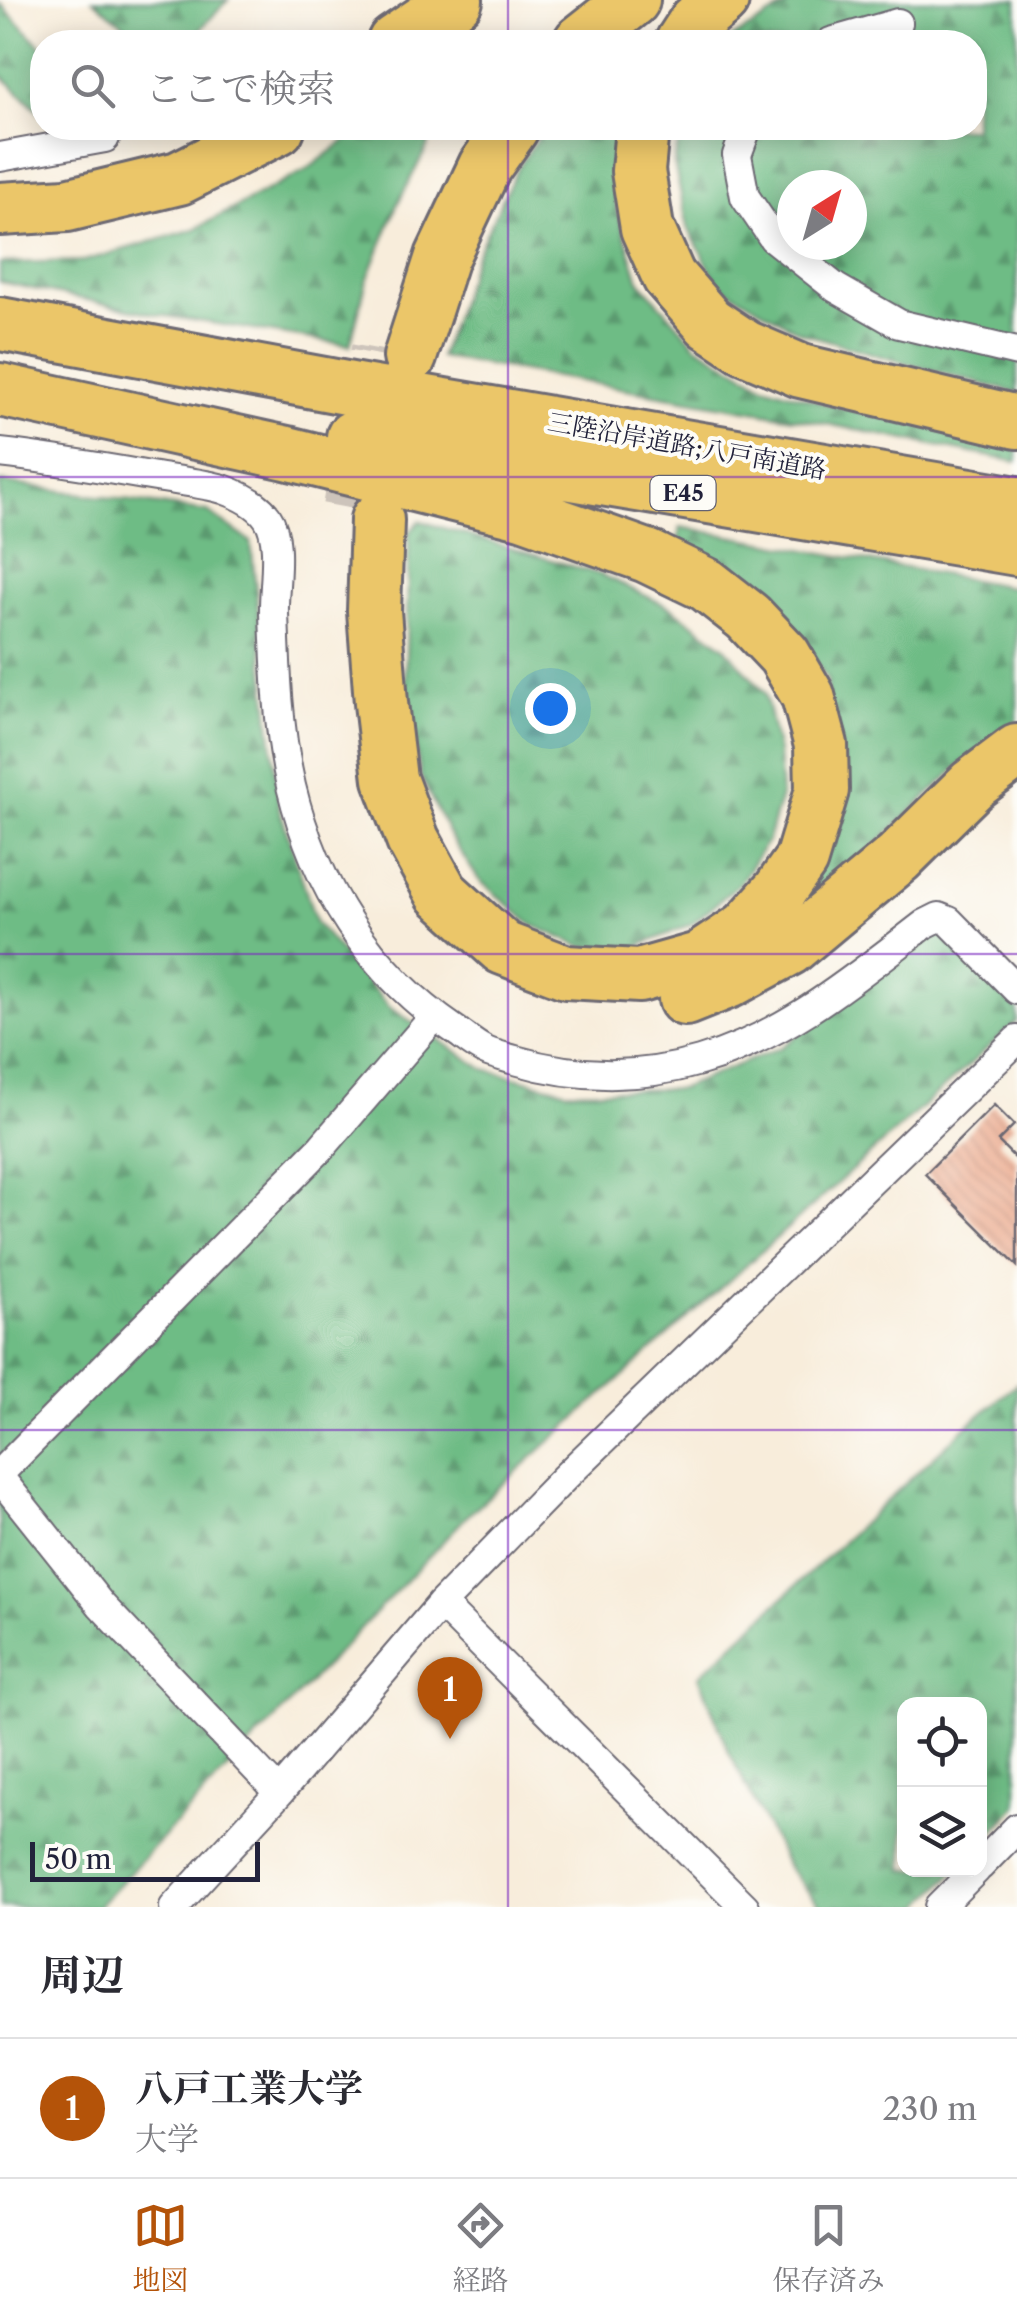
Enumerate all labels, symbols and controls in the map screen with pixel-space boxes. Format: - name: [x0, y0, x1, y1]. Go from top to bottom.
- search box: [30, 30, 987, 140]
- icon: search: [65, 58, 120, 113]
- text: ここで検索: [145, 65, 335, 112]
- north arrow: [777, 170, 867, 260]
- street label: 三陸沿岸道路;八戸南道路: [545, 406, 829, 486]
- road number: E45: [650, 476, 716, 510]
- your location: [525, 683, 576, 734]
- pin: 1: [418, 1656, 482, 1739]
- map controls: [897, 1697, 987, 1877]
- button: locate: [897, 1697, 987, 1787]
- button: layers: [897, 1787, 987, 1877]
- scale bar: [30, 1837, 260, 1882]
- text: 50 m: [45, 1842, 112, 1876]
- text: 周辺: [40, 1949, 124, 2001]
- text: 八戸工業大学: [135, 2065, 363, 2112]
- text: 1: [65, 2089, 80, 2128]
- text: 230 m: [882, 2089, 977, 2128]
- text: 大学: [135, 2119, 199, 2158]
- tab: 地図: [132, 2198, 188, 2298]
- tab: 経路: [452, 2198, 509, 2298]
- tab: 保存済み: [773, 2198, 885, 2298]

